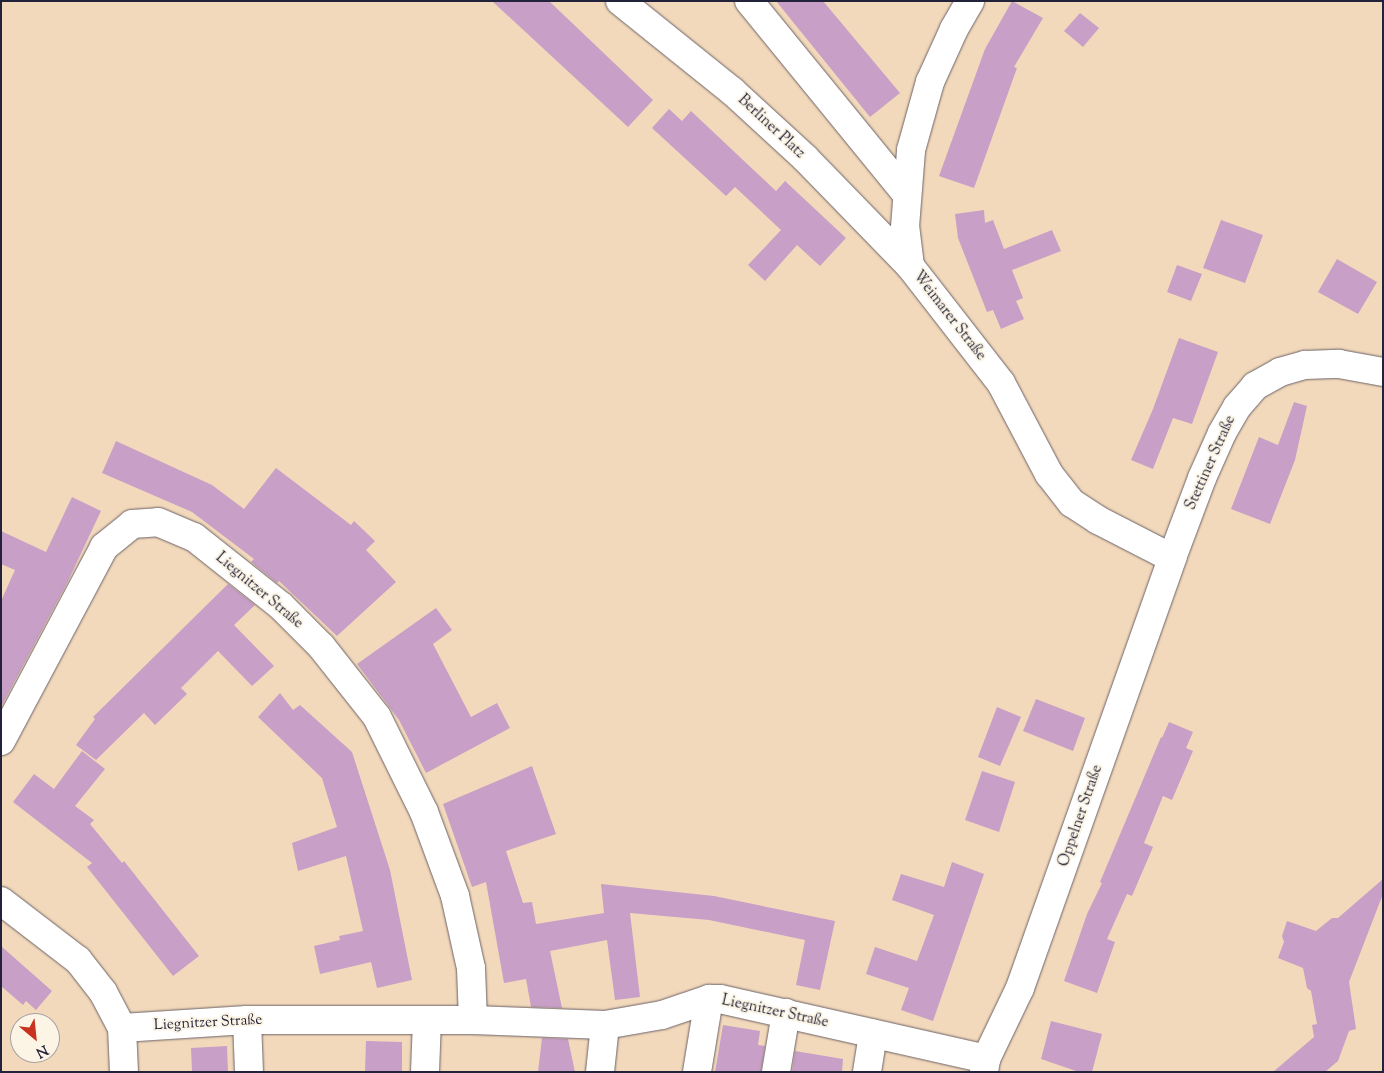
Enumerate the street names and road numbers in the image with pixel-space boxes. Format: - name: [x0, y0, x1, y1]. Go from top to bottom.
- street label: Berliner Platz: [734, 91, 808, 163]
- street label: Weimarer Straße: [909, 268, 989, 364]
- street label: Stettiner Straße: [1182, 413, 1240, 513]
- street label: Liegnitzer Straße: [212, 549, 306, 633]
- street label: Oppelner Straße: [1055, 763, 1107, 869]
- street label: Liegnitzer Straße: [720, 992, 830, 1032]
- street label: Liegnitzer Straße: [153, 1011, 263, 1035]

